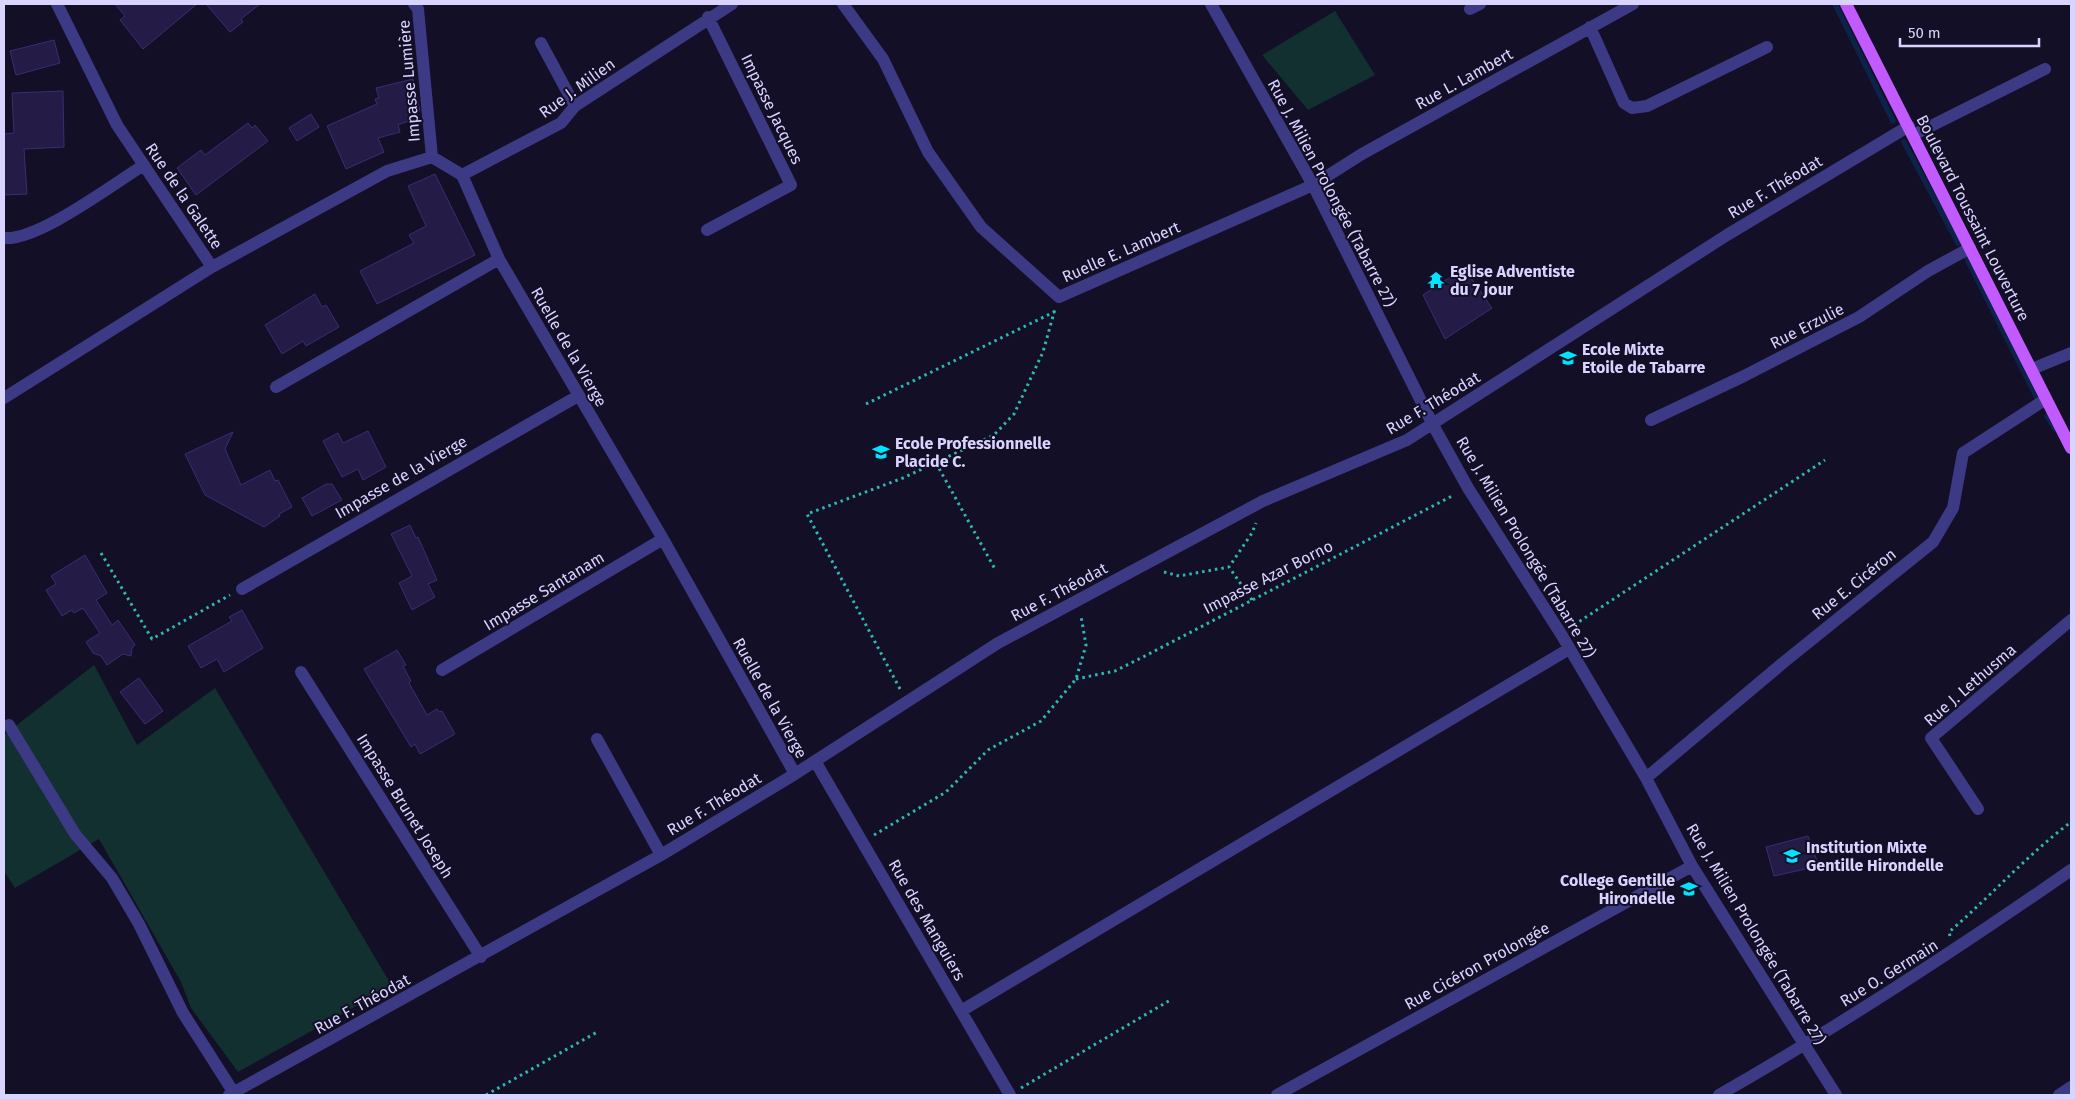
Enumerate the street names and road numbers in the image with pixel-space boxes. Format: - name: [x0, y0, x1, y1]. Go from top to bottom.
- street label: Impasse Lumière: [394, 19, 424, 143]
- street label: Rue L. Lambert: [1412, 44, 1516, 114]
- street label: Impasse Jacques: [737, 51, 807, 167]
- street label: Rue J. Milien: [535, 54, 619, 122]
- street label: Rue J. Milien Prolongée (Tabarre 27): [1264, 76, 1400, 310]
- street label: Boulevard Toussaint Louverture: [1913, 112, 2033, 324]
- street label: Rue de la Galette: [141, 139, 227, 253]
- street label: Rue F. Théodat: [1725, 151, 1826, 223]
- street label: Ruelle E. Lambert: [1059, 217, 1183, 287]
- street label: Ruelle de la Vierge: [527, 284, 611, 410]
- street label: Rue Erzulie: [1767, 299, 1847, 353]
- street label: Rue F. Théodat: [1383, 367, 1484, 439]
- street label: Impasse de la Vierge: [332, 432, 470, 522]
- street label: Rue J. Milien Prolongée (Tabarre 27): [1452, 433, 1600, 661]
- street label: Impasse Azar Borno: [1200, 536, 1336, 618]
- street label: Rue E. Cicéron: [1808, 544, 1900, 624]
- street label: Impasse Santanam: [480, 548, 608, 634]
- street label: Rue F. Théodat: [1008, 559, 1111, 625]
- street label: Ruelle de la Vierge: [729, 634, 811, 762]
- street label: Rue J. Lethusma: [1920, 640, 2020, 730]
- street label: Impasse Brunet Joseph: [353, 730, 457, 882]
- street label: Rue F. Théodat: [664, 768, 765, 840]
- street label: Rue J. Milien Prolongée (Tabarre 27): [1682, 820, 1830, 1048]
- street label: Rue des Manguiers: [885, 856, 969, 984]
- street label: Rue Cicéron Prolongée: [1401, 918, 1553, 1014]
- street label: Rue O. Germain: [1836, 935, 1942, 1011]
- street label: Rue F. Théodat: [311, 970, 413, 1038]

